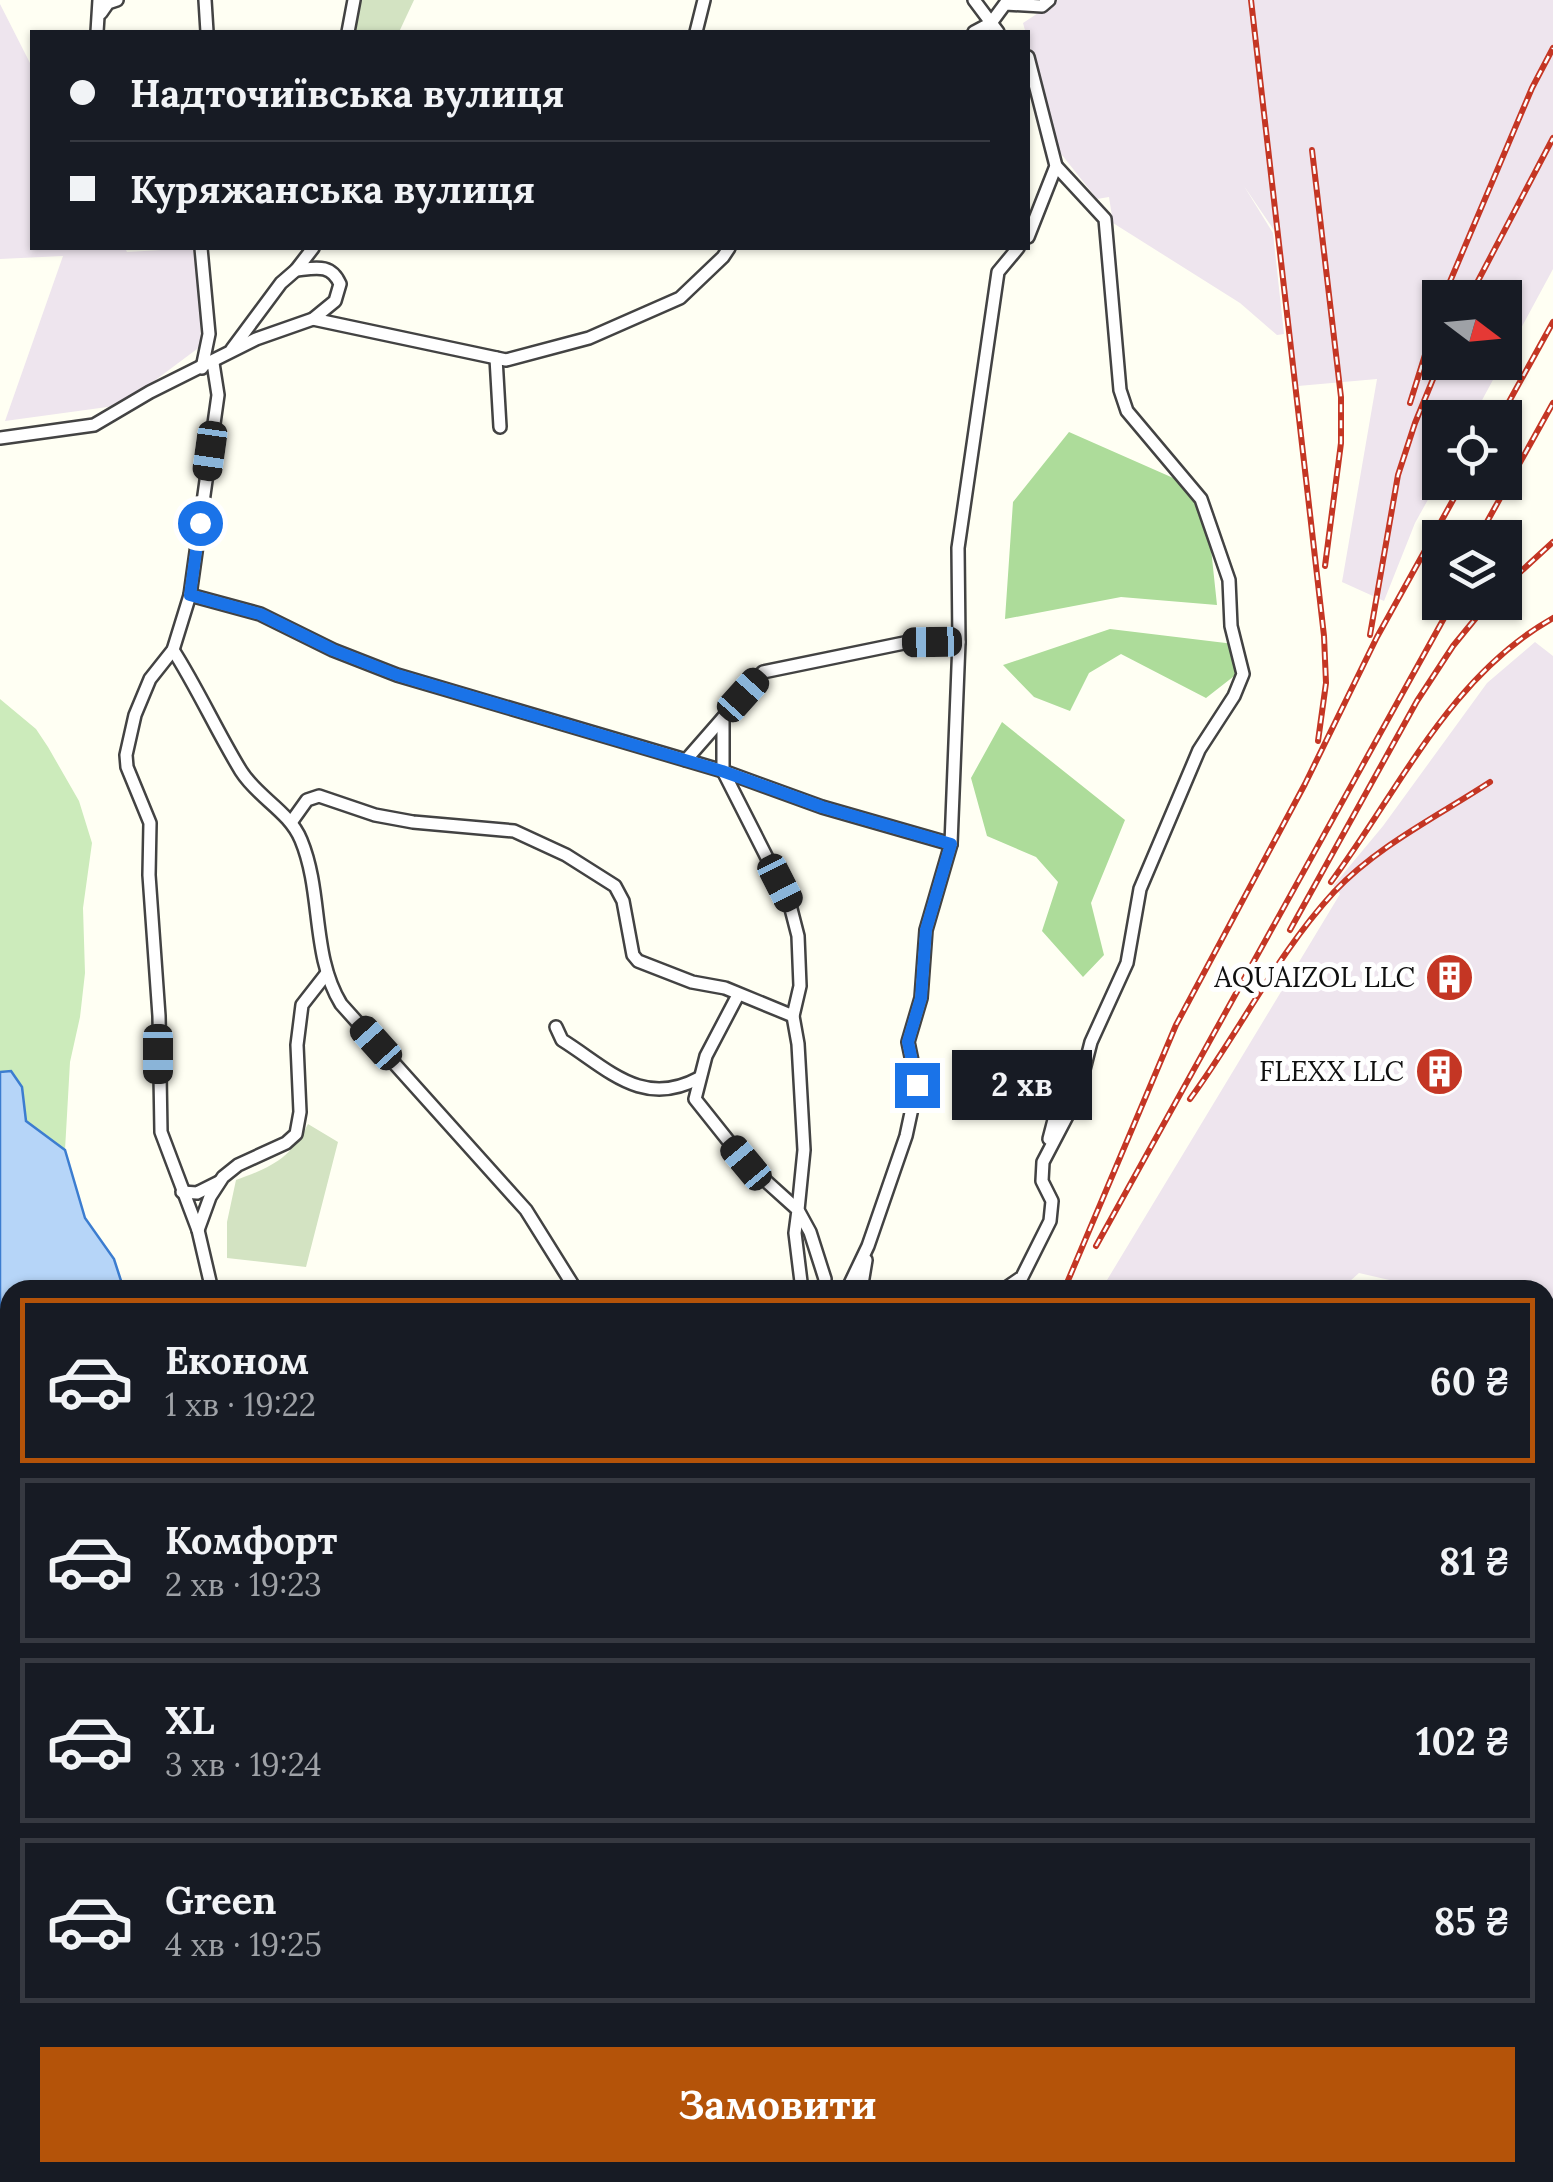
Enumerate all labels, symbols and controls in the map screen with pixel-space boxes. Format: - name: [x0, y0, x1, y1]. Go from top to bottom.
- text: Надточиївська вулиця: [130, 69, 565, 117]
- text: Куряжанська вулиця: [130, 165, 535, 213]
- north arrow: [1422, 280, 1522, 380]
- map controls: [1422, 280, 1522, 620]
- button: locate: [1422, 400, 1522, 500]
- car: [191, 419, 229, 483]
- route start: [178, 501, 223, 546]
- button: layers: [1422, 520, 1522, 620]
- car: [902, 626, 962, 658]
- car: [712, 663, 774, 727]
- car: [753, 849, 807, 917]
- building icon: AQUAIZOL LLC: [1424, 951, 1476, 1003]
- place label: AQUAIZOL LLC: [1213, 959, 1415, 995]
- car: [345, 1011, 407, 1075]
- car: [143, 1024, 173, 1084]
- building icon: FLEXX LLC: [1413, 1045, 1465, 1097]
- callout: 2 хв: [952, 1050, 1092, 1120]
- place label: FLEXX LLC: [1259, 1053, 1404, 1089]
- route end: [895, 1063, 940, 1108]
- text: 2 хв: [991, 1064, 1053, 1105]
- car: [715, 1130, 777, 1196]
- icon: car: [45, 1336, 135, 1426]
- text: Економ: [165, 1336, 309, 1384]
- text: 60 ₴: [1430, 1357, 1510, 1405]
- text: 1 хв · 19:22: [165, 1384, 316, 1425]
- icon: car: [45, 1516, 135, 1606]
- text: Комфорт: [165, 1516, 337, 1564]
- text: 81 ₴: [1439, 1537, 1510, 1585]
- text: 2 хв · 19:23: [165, 1564, 322, 1605]
- icon: car: [45, 1696, 135, 1786]
- text: XL: [165, 1696, 215, 1744]
- text: 102 ₴: [1416, 1717, 1510, 1765]
- text: 3 хв · 19:24: [165, 1744, 322, 1785]
- icon: car: [45, 1876, 135, 1966]
- text: Green: [165, 1876, 277, 1924]
- text: 85 ₴: [1434, 1897, 1510, 1945]
- text: 4 хв · 19:25: [165, 1924, 322, 1965]
- button: Замовити: [40, 2047, 1515, 2162]

